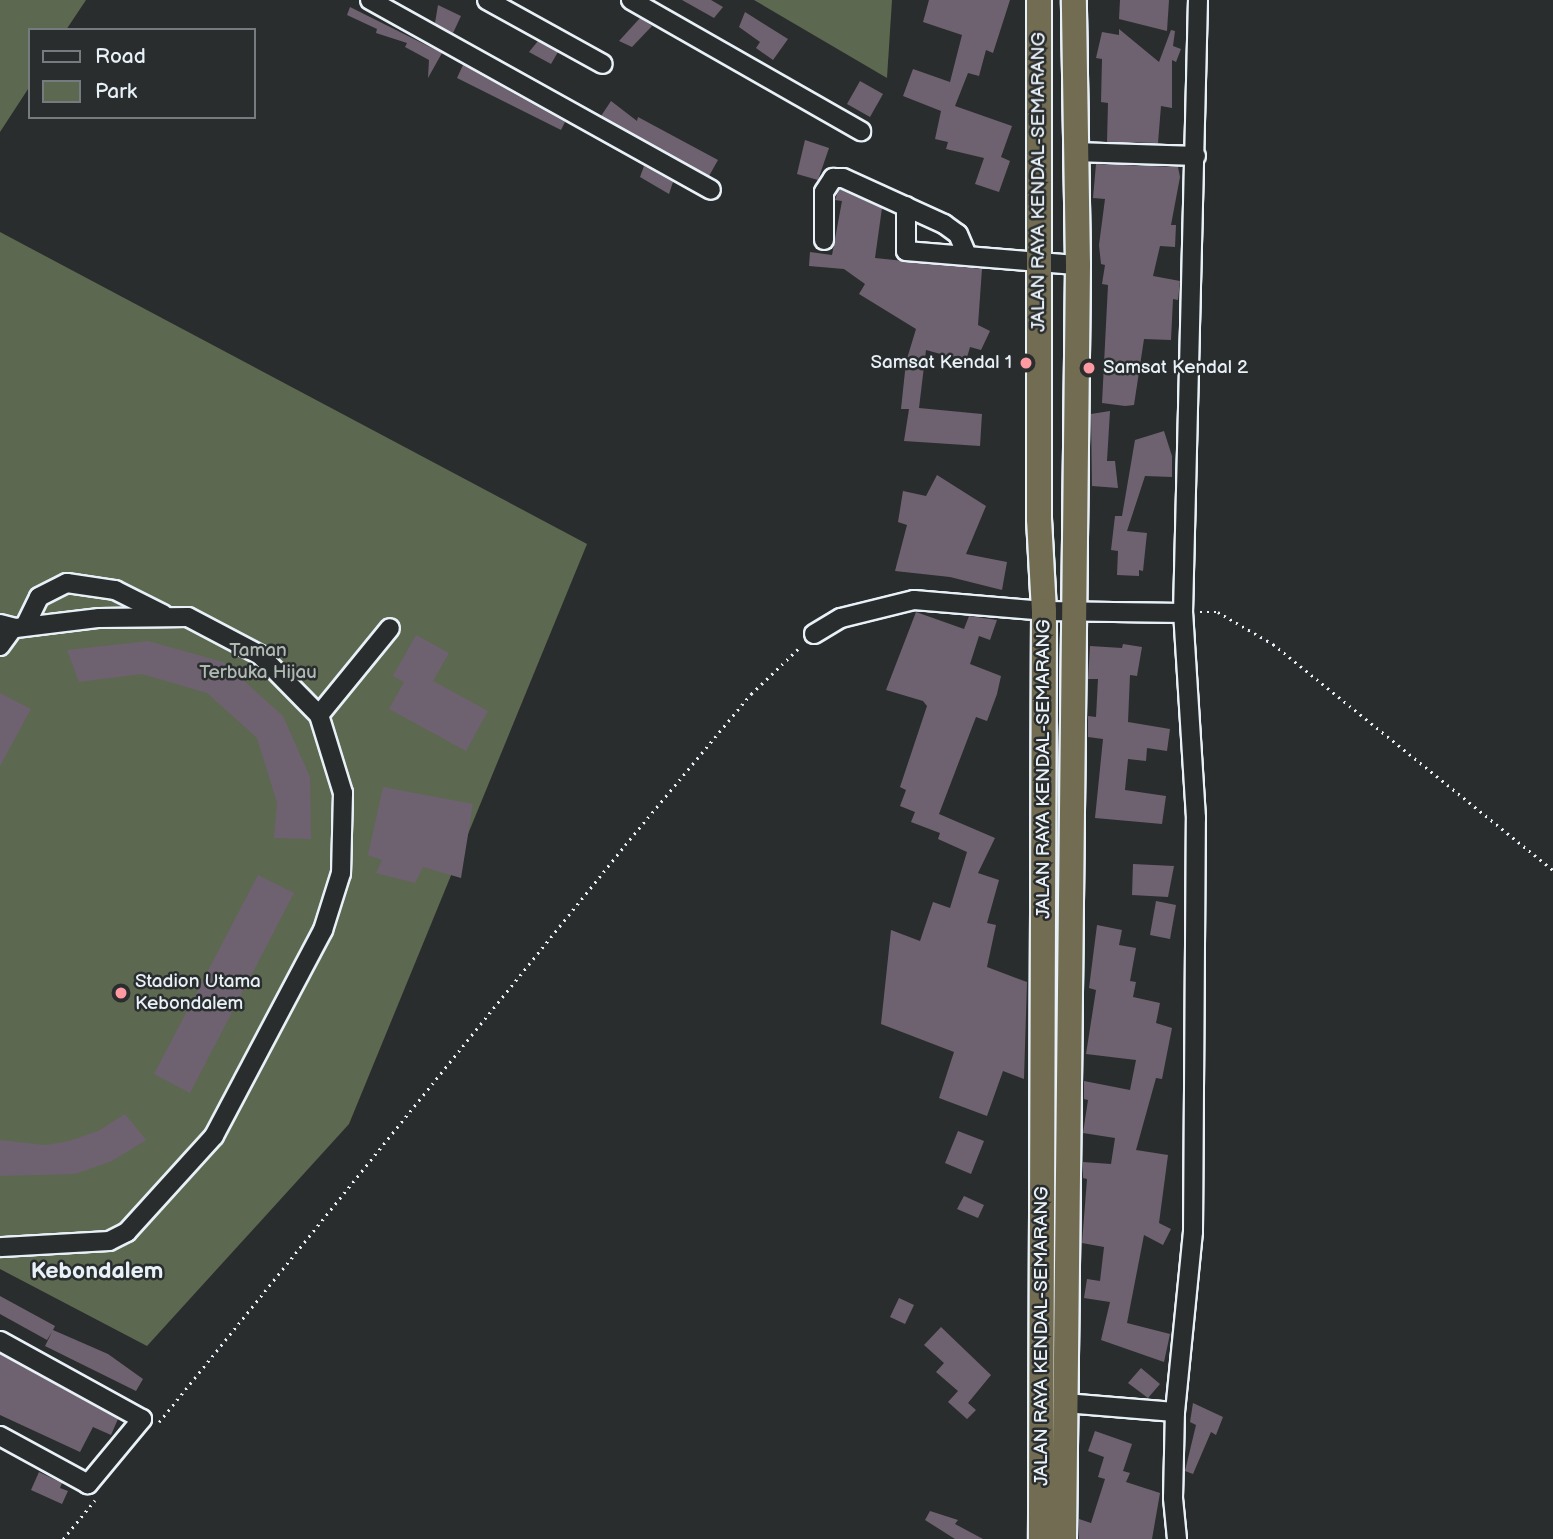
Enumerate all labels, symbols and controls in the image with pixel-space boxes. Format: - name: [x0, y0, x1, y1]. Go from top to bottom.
- legend: [28, 28, 256, 119]
- street label: JALAN RAYA KENDAL-SEMARANG: [1028, 32, 1050, 332]
- text: Road: [95, 44, 146, 69]
- text: Park: [95, 79, 137, 104]
- place label: Samsat Kendal 1: [871, 352, 1012, 374]
- marker: Samsat Kendal 1: [1018, 355, 1034, 371]
- place label: Samsat Kendal 2: [1103, 357, 1248, 379]
- marker: Samsat Kendal 2: [1081, 360, 1097, 376]
- street label: JALAN RAYA KENDAL-SEMARANG: [1033, 619, 1055, 919]
- park label: Taman Terbuka Hijau: [199, 640, 317, 684]
- place label: Stadion Utama Kebondalem: [135, 971, 261, 1015]
- marker: Stadion Utama Kebondalem: [113, 985, 129, 1001]
- street label: JALAN RAYA KENDAL-SEMARANG: [1031, 1186, 1053, 1486]
- district label: Kebondalem: [31, 1257, 163, 1285]

